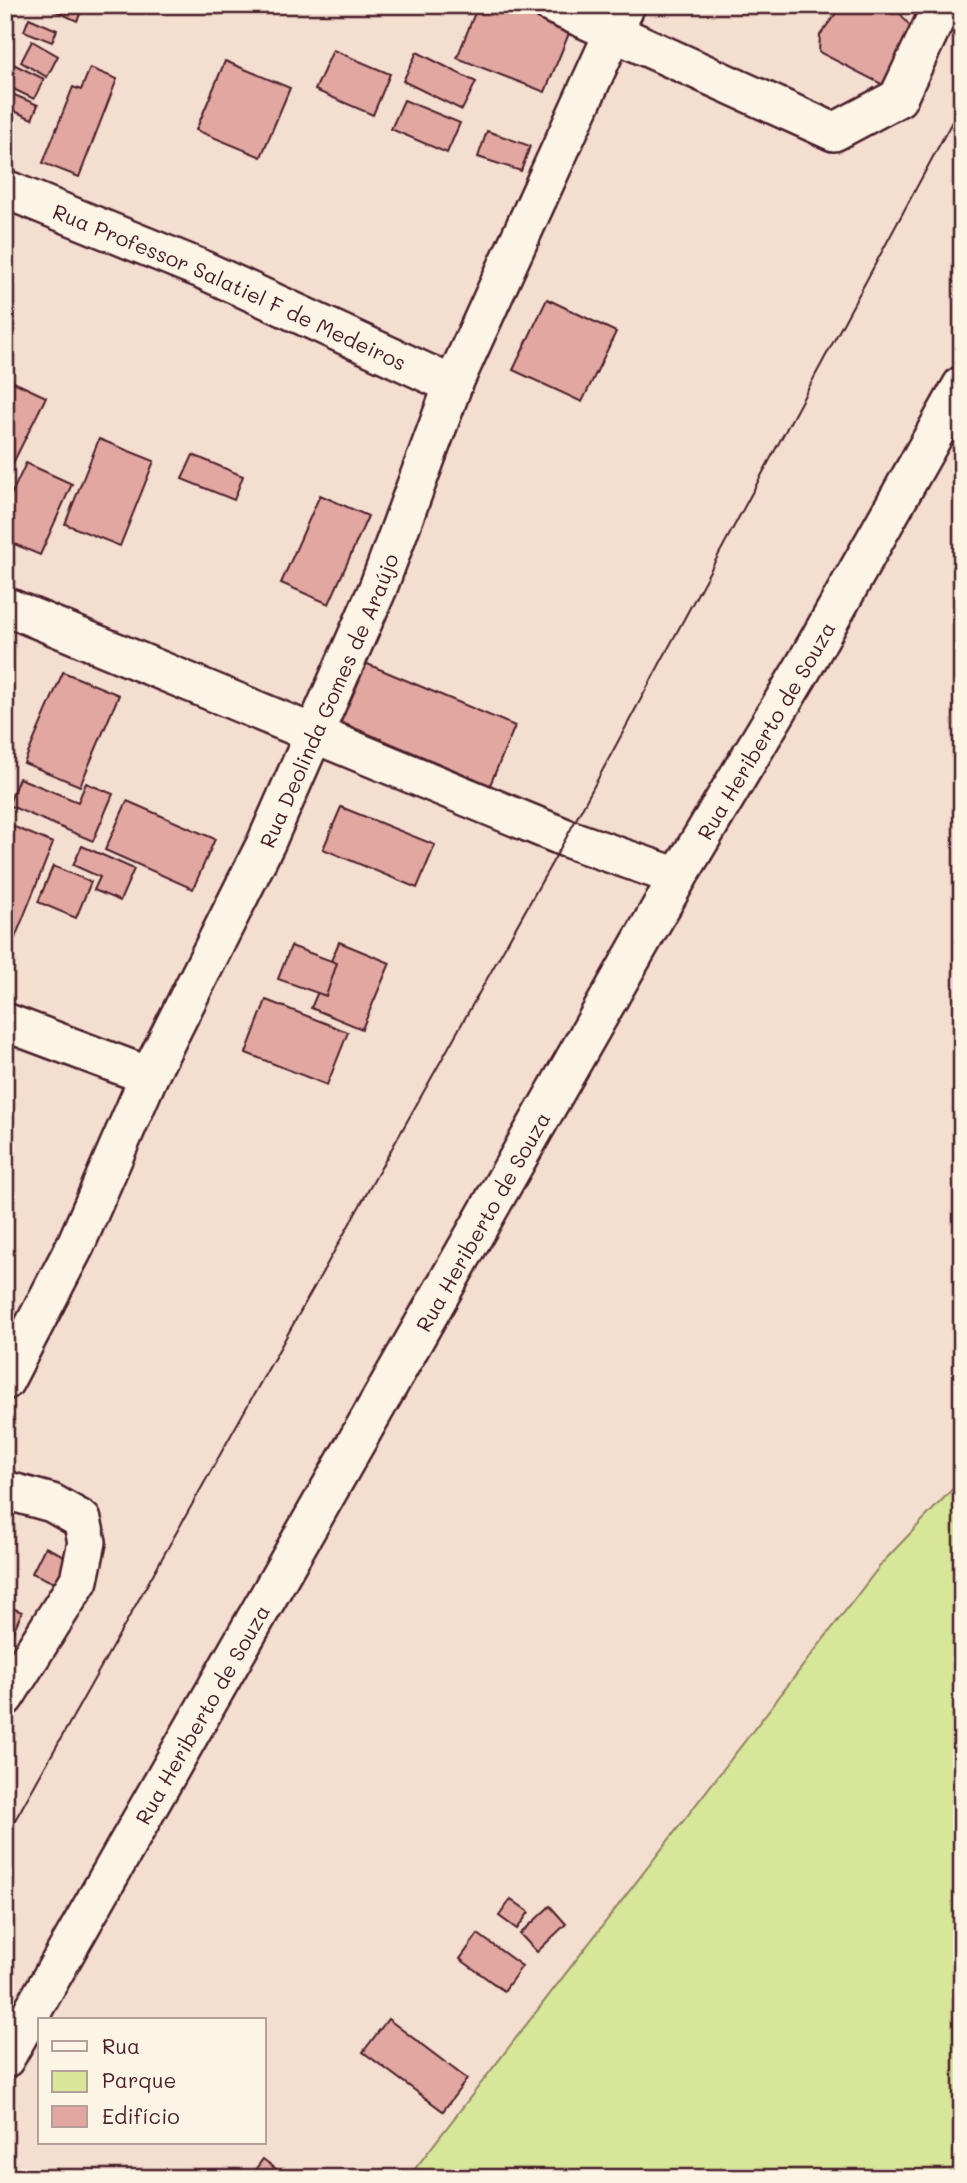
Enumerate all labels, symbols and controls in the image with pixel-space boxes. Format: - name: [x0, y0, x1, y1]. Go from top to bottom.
- street label: Rua Professor Salatiel F de Medeiros: [49, 197, 411, 375]
- street label: Rua Deolinda Gomes de Araújo: [252, 549, 403, 851]
- street label: Rua Heriberto de Souza: [690, 616, 840, 844]
- street label: Rua Heriberto de Souza: [409, 1107, 555, 1336]
- street label: Rua Heriberto de Souza: [128, 1599, 275, 1829]
- legend: [38, 2018, 266, 2144]
- text: Rua: [102, 2032, 140, 2059]
- text: Parque: [102, 2066, 176, 2093]
- text: Edifício: [102, 2102, 180, 2129]

